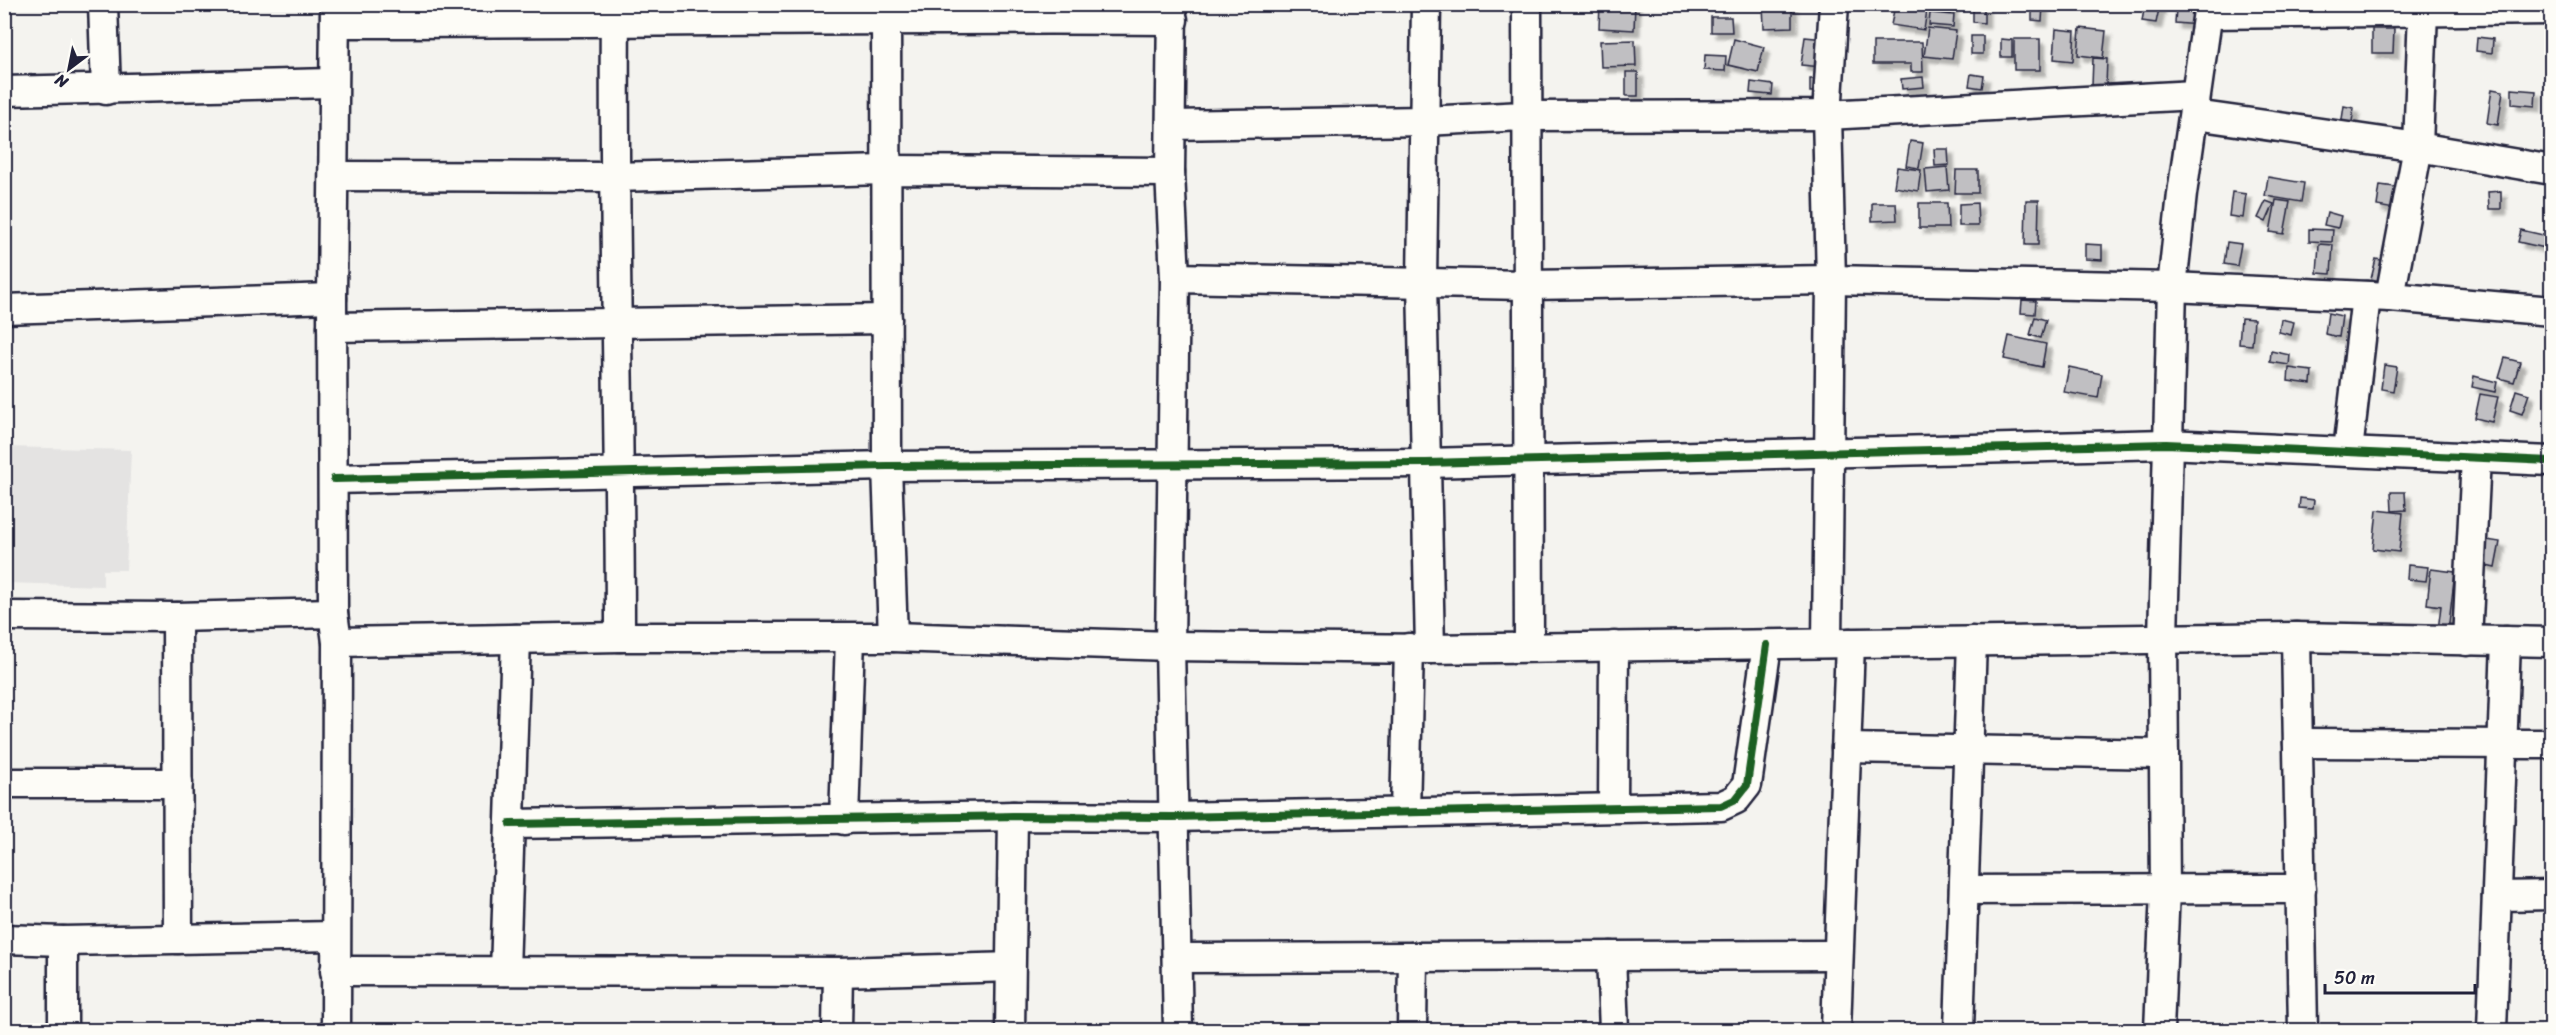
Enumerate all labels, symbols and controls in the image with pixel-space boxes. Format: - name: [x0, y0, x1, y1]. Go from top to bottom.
- north arrow: [39, 39, 99, 99]
- text: N: [48, 66, 75, 97]
- scale bar: [2325, 957, 2475, 995]
- text: 50 m: [2334, 962, 2375, 994]

